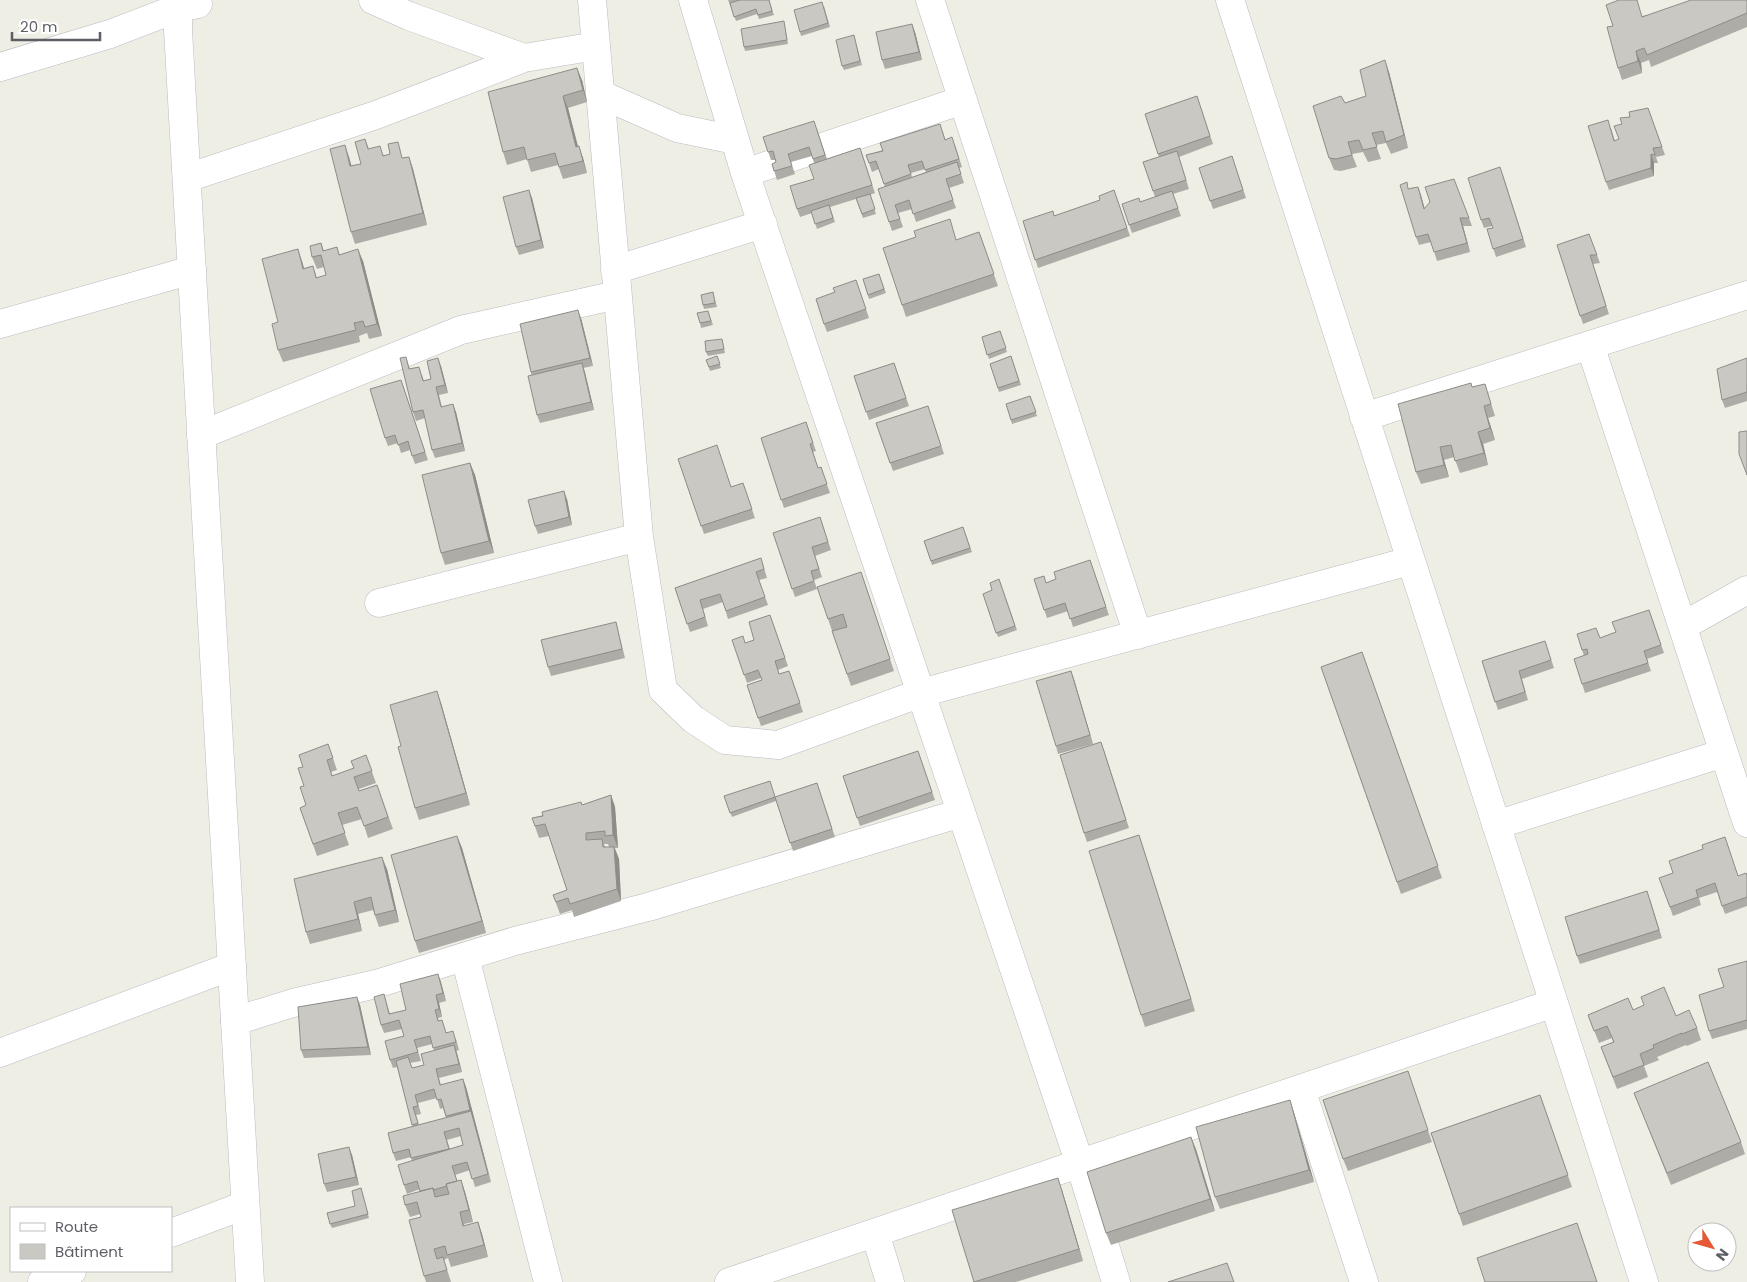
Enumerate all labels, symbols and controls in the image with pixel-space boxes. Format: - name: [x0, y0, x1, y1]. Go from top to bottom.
- scale bar: [12, 10, 100, 42]
- text: 20 m: [20, 16, 58, 37]
- legend: [10, 1207, 172, 1272]
- text: Route: [55, 1216, 98, 1237]
- north arrow: [1687, 1222, 1737, 1272]
- text: Bâtiment: [55, 1241, 123, 1262]
- text: N: [1711, 1245, 1734, 1265]

